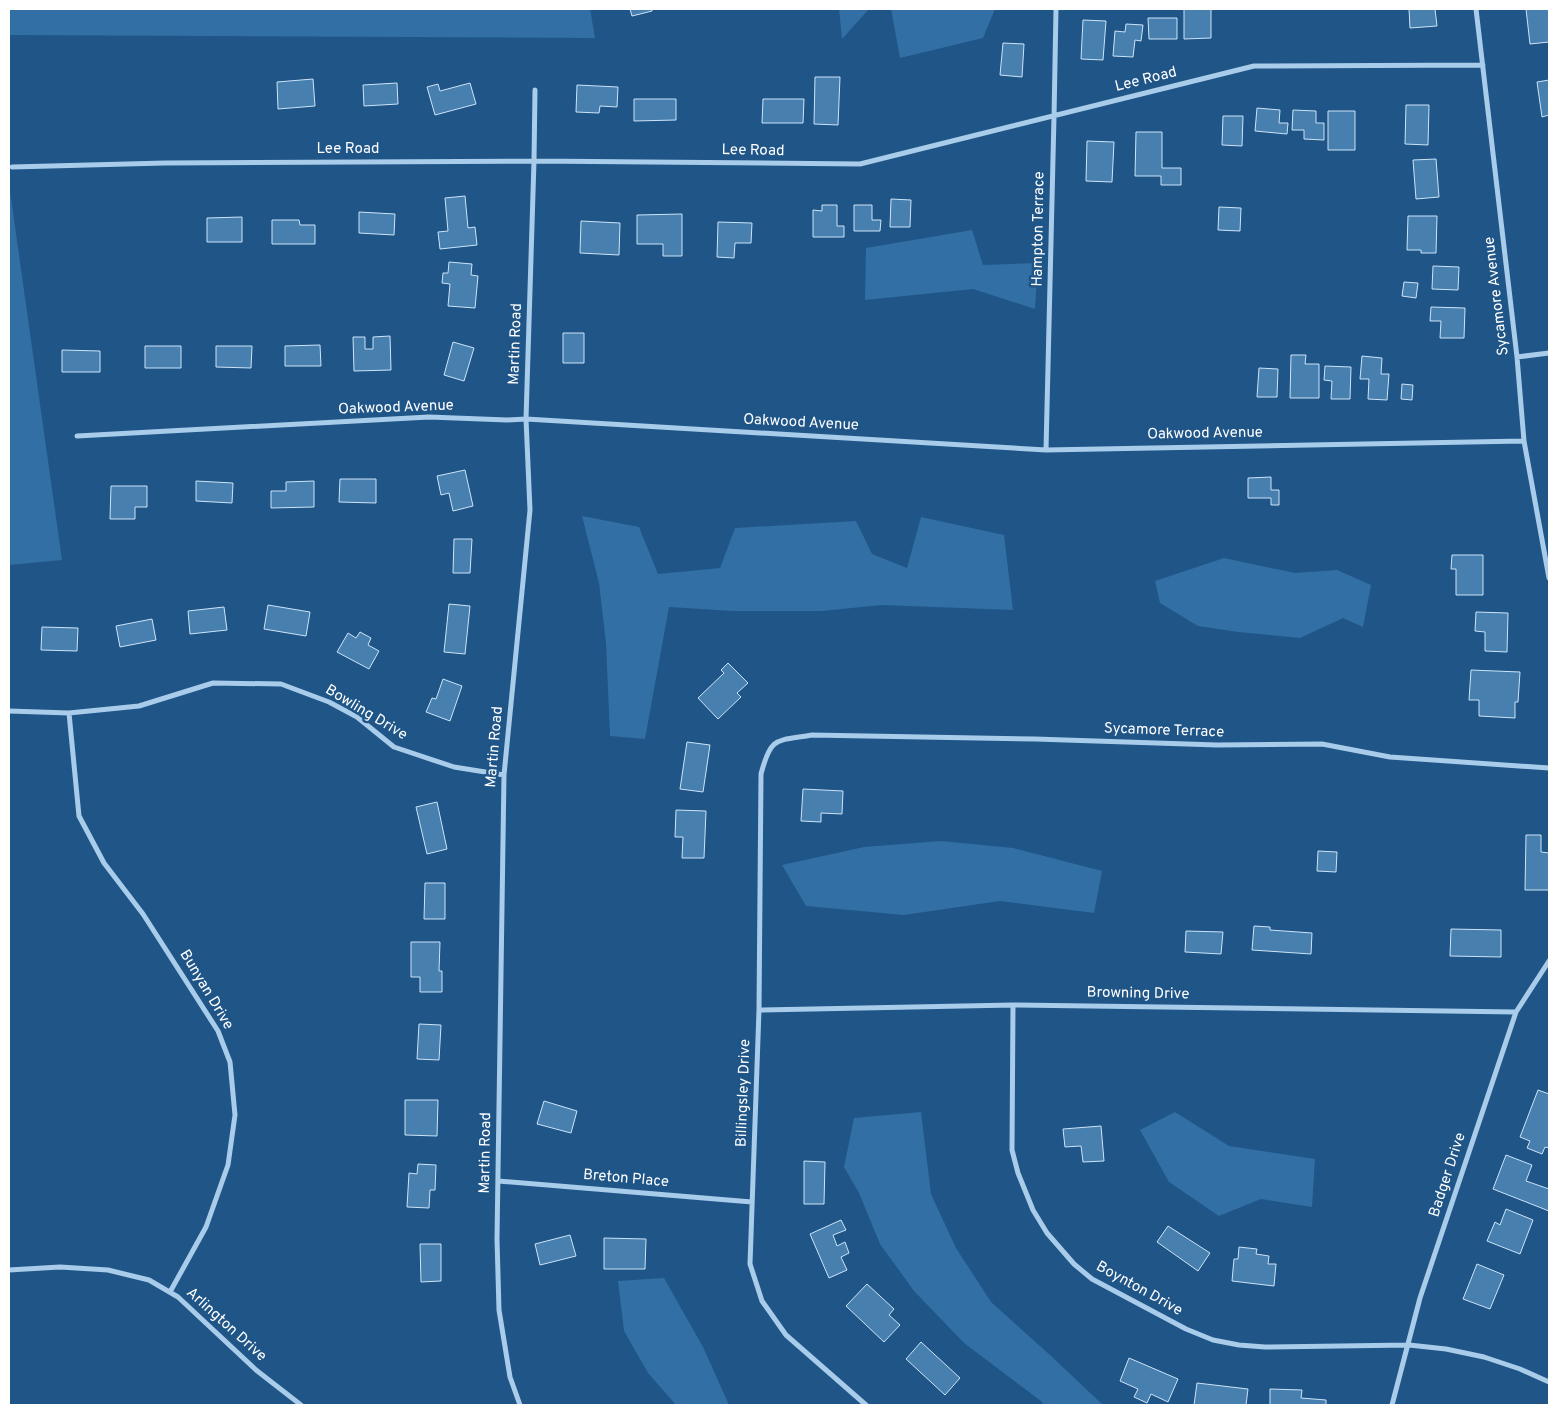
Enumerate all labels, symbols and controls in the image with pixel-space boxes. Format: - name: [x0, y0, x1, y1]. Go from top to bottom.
- street label: Lee Road: [1113, 63, 1179, 97]
- street label: Lee Road: [316, 140, 380, 159]
- street label: Lee Road: [721, 141, 785, 161]
- street label: Hampton Terrace: [1028, 171, 1050, 287]
- street label: Sycamore Avenue: [1480, 235, 1514, 357]
- street label: Martin Road: [505, 303, 527, 385]
- street label: Oakwood Avenue: [338, 396, 454, 420]
- street label: Oakwood Avenue: [743, 410, 859, 436]
- street label: Oakwood Avenue: [1147, 423, 1263, 445]
- street label: Bowling Drive: [321, 681, 411, 745]
- street label: Martin Road: [482, 706, 508, 788]
- street label: Sycamore Terrace: [1104, 719, 1224, 743]
- street label: Bunyan Drive: [175, 947, 237, 1033]
- street label: Browning Drive: [1086, 984, 1190, 1004]
- street label: Billingsley Drive: [733, 1039, 755, 1147]
- street label: Martin Road: [476, 1112, 496, 1194]
- street label: Badger Drive: [1425, 1130, 1471, 1220]
- street label: Breton Place: [582, 1166, 670, 1192]
- street label: Boynton Drive: [1092, 1257, 1186, 1321]
- street label: Arlington Drive: [182, 1284, 270, 1366]

